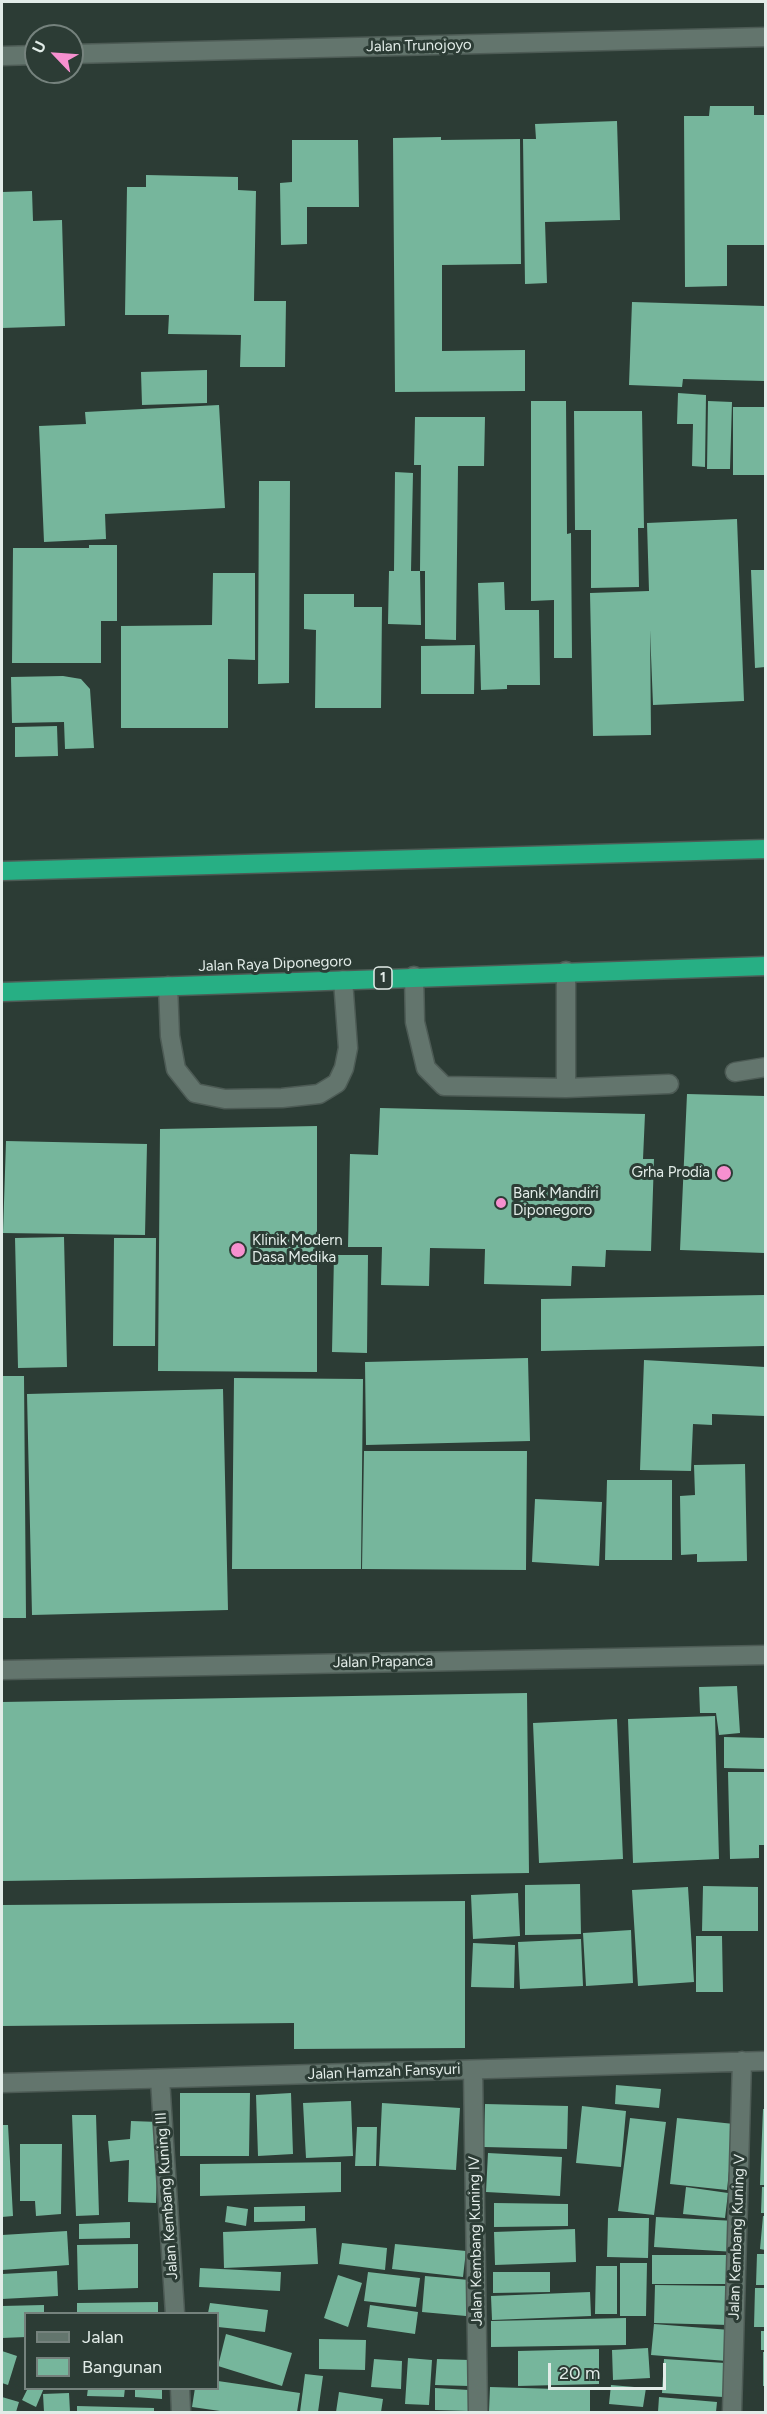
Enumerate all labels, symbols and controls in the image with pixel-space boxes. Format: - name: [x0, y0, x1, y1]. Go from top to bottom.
- north arrow: [24, 24, 84, 84]
- street label: Jalan Trunojoyo: [366, 36, 472, 56]
- text: U: [28, 38, 50, 56]
- street label: Jalan Raya Diponegoro: [198, 952, 352, 976]
- road number: 1: [374, 967, 392, 989]
- place label: Grha Prodia: [631, 1164, 710, 1182]
- marker: Grha Prodia: [715, 1164, 733, 1182]
- place label: Bank Mandiri Diponegoro: [513, 1185, 599, 1220]
- marker: Bank Mandiri Diponegoro: [494, 1196, 508, 1210]
- place label: Klinik Modern Dasa Medika: [252, 1232, 343, 1267]
- marker: Klinik Modern Dasa Medika: [229, 1241, 247, 1259]
- street label: Jalan Prapanca: [333, 1652, 433, 1672]
- street label: Jalan Hamzah Fansyuri: [307, 2060, 461, 2084]
- street label: Jalan Kembang Kuning III: [152, 2112, 182, 2280]
- street label: Jalan Kembang Kuning V: [725, 2154, 749, 2320]
- street label: Jalan Kembang Kuning IV: [466, 2156, 486, 2326]
- legend: [24, 2312, 219, 2390]
- text: Jalan: [82, 2326, 124, 2348]
- scale bar: [551, 2351, 670, 2389]
- text: Bangunan: [82, 2356, 162, 2378]
- text: 20 m: [559, 2362, 600, 2384]

